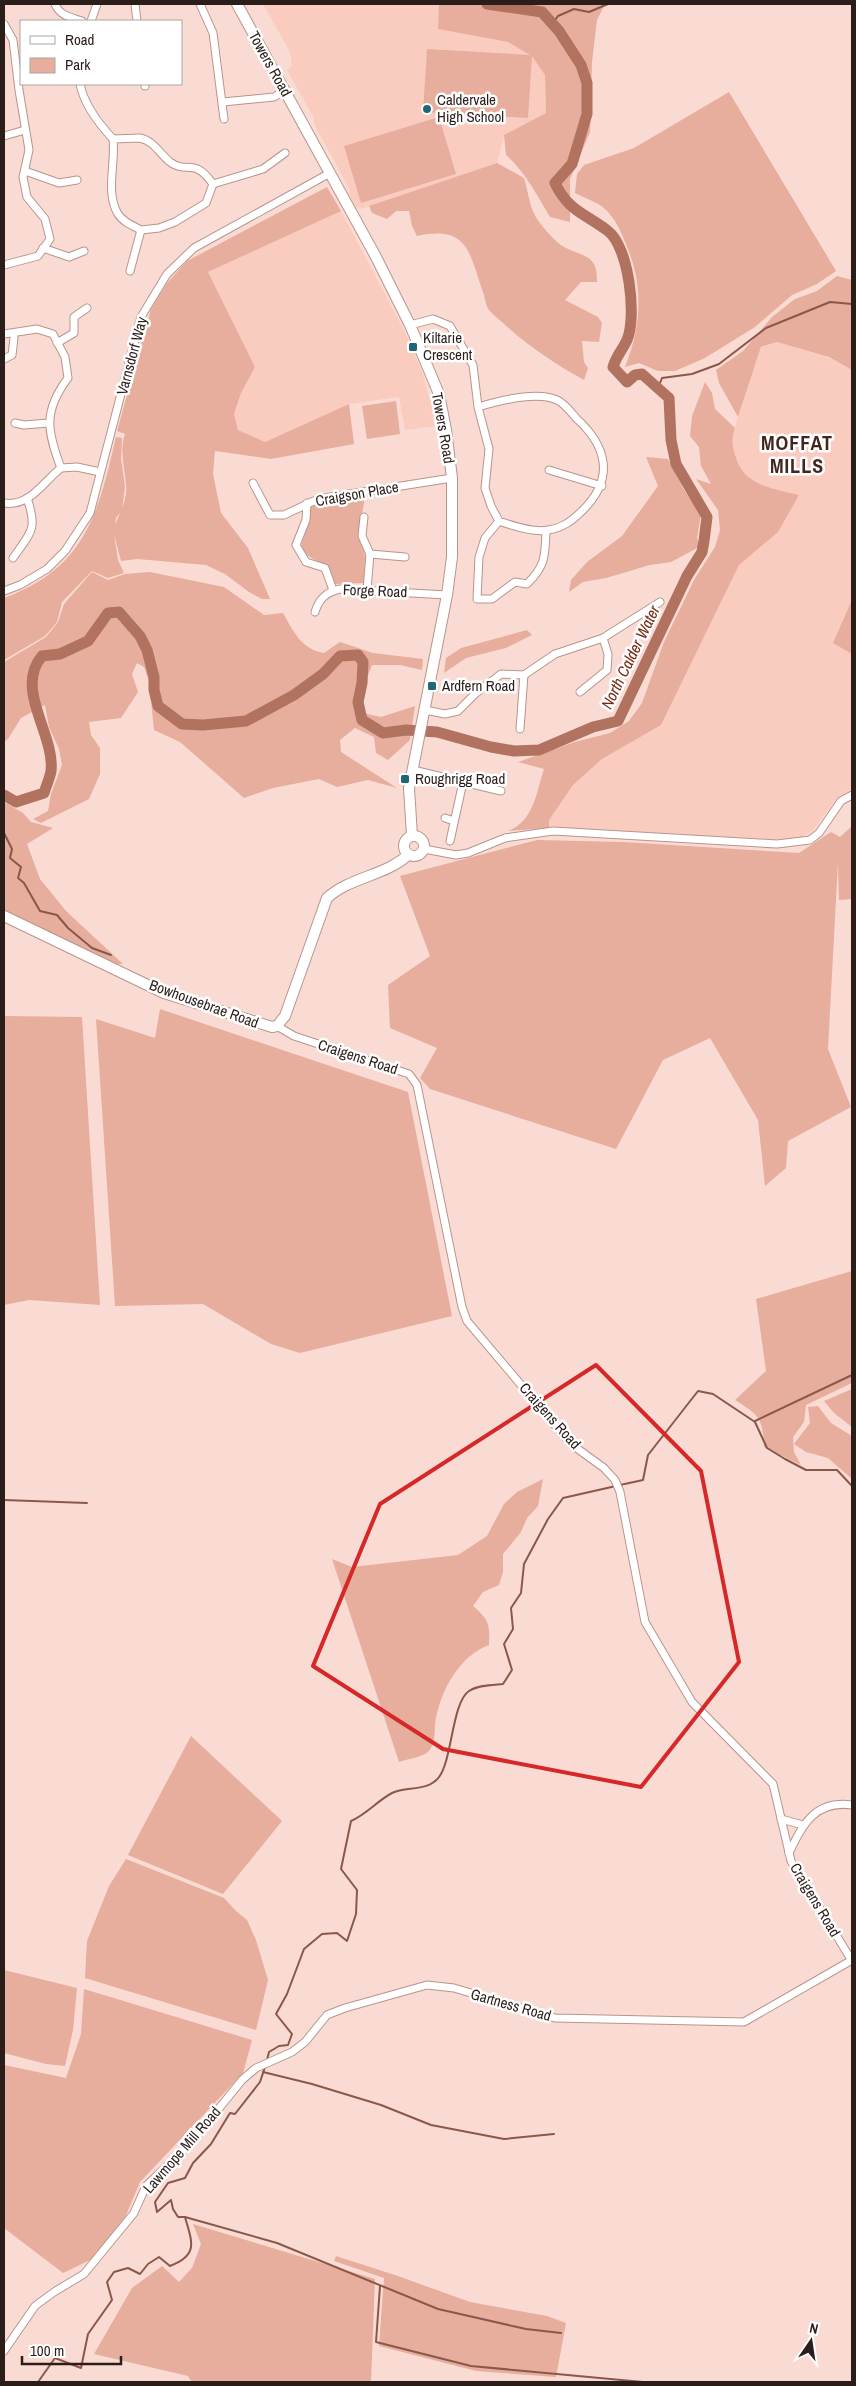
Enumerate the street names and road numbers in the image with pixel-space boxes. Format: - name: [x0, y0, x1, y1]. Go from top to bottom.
- street label: Towers Road: [244, 27, 297, 100]
- street label: Varnsdorf Way: [111, 314, 152, 397]
- street label: Towers Road: [427, 391, 460, 465]
- street label: Craigson Place: [314, 476, 400, 511]
- street label: Forge Road: [342, 579, 408, 602]
- street label: Bowhousebrae Road: [147, 974, 262, 1033]
- street label: Craigens Road: [316, 1034, 401, 1079]
- street label: Craigens Road: [515, 1378, 586, 1453]
- street label: Craigens Road: [785, 1859, 846, 1941]
- street label: Gartness Road: [468, 1983, 554, 2026]
- street label: Lawmope Mill Road: [138, 2102, 225, 2198]

